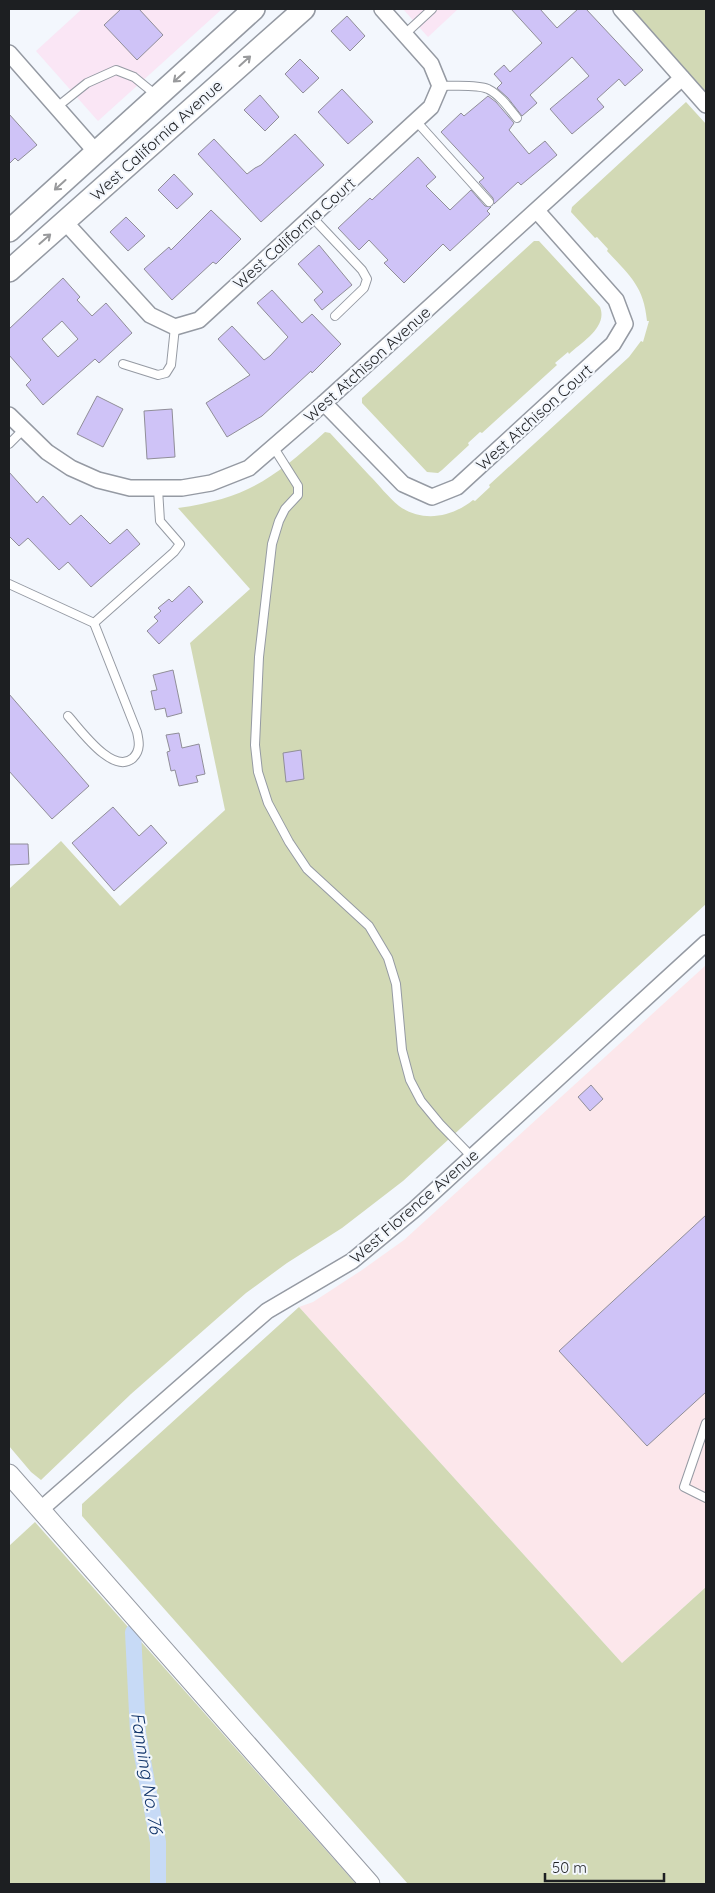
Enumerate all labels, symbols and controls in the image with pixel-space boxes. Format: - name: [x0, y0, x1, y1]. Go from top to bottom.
- one-way arrow: [238, 56, 251, 67]
- one-way arrow: [173, 71, 186, 83]
- street label: West California Avenue: [86, 75, 226, 205]
- street label: West California Court: [229, 173, 359, 293]
- one-way arrow: [54, 179, 67, 190]
- one-way arrow: [39, 233, 52, 245]
- street label: West Atchison Avenue: [300, 302, 434, 426]
- street label: West Atchison Court: [472, 360, 596, 474]
- street label: West Florence Avenue: [345, 1145, 483, 1267]
- water label: Fanning No. 76: [126, 1711, 168, 1837]
- scale bar: [545, 1850, 664, 1882]
- text: 50 m: [552, 1858, 587, 1877]

